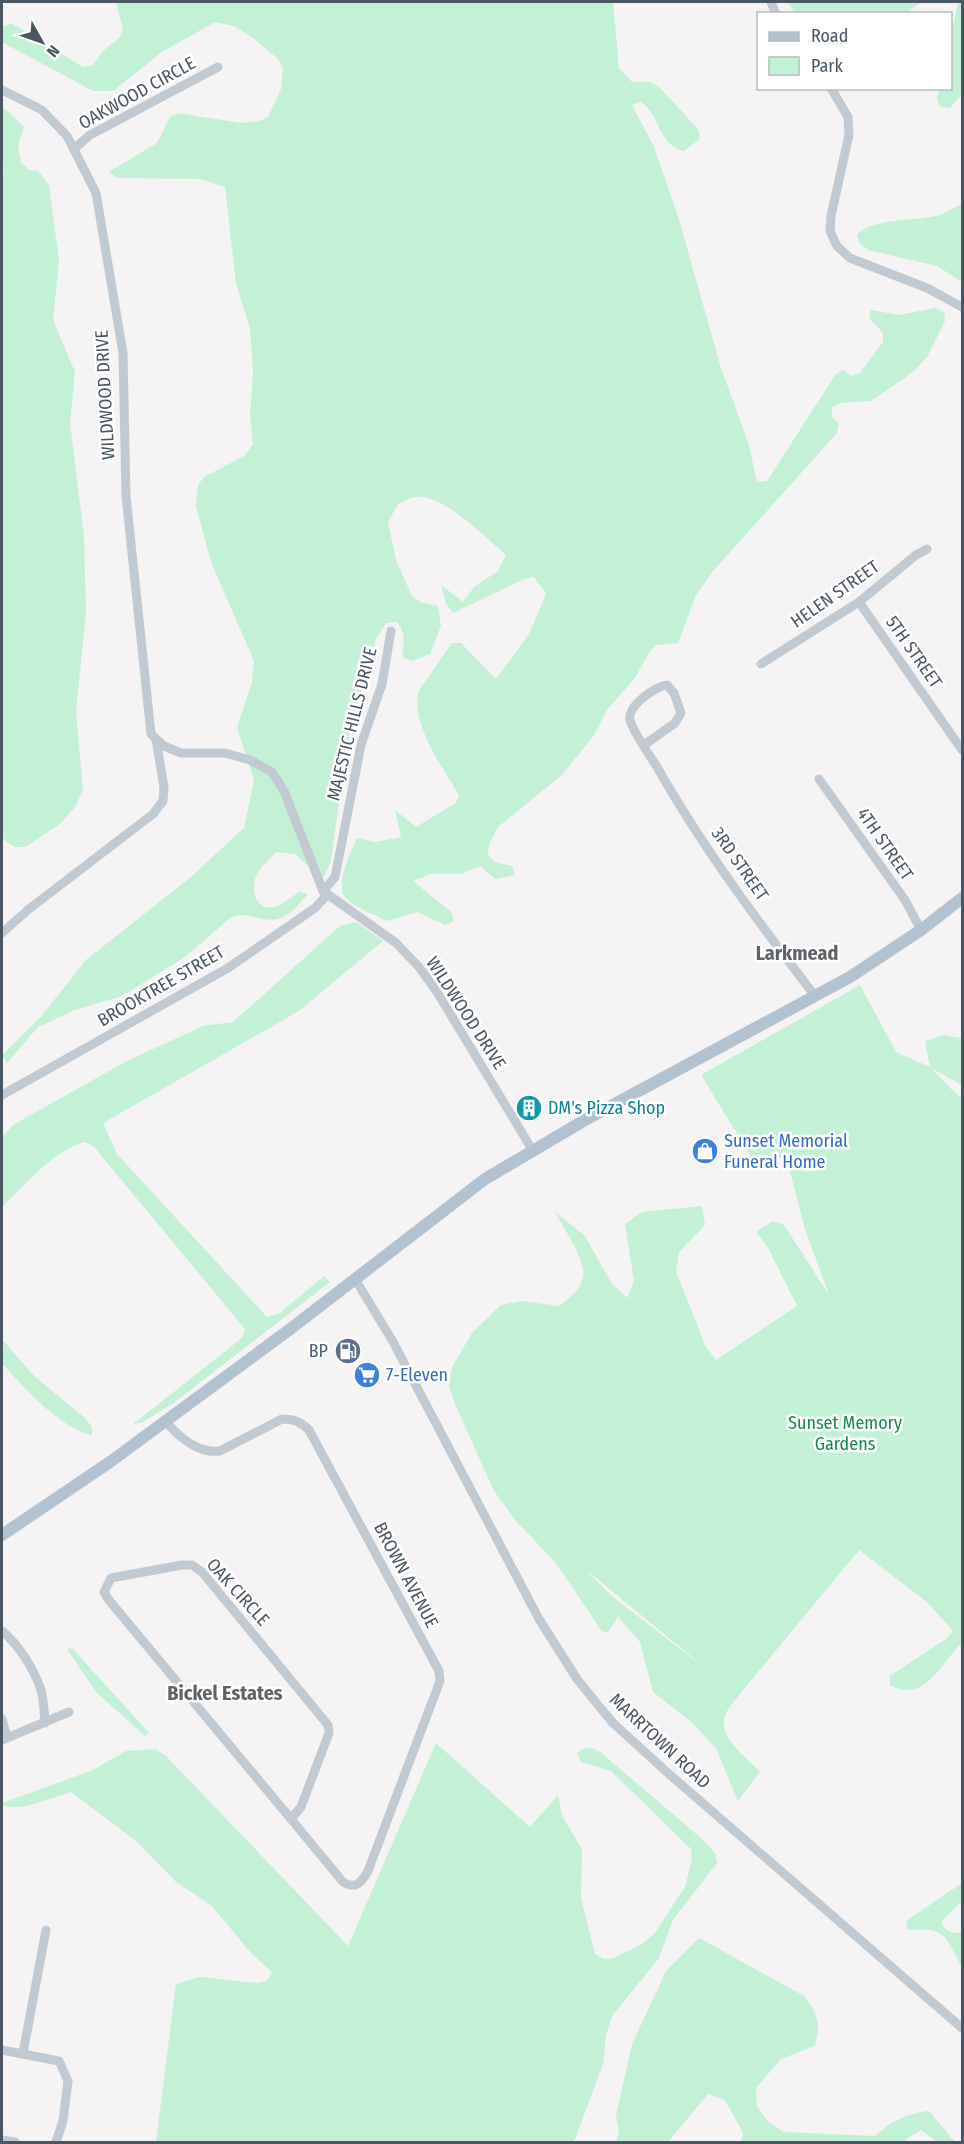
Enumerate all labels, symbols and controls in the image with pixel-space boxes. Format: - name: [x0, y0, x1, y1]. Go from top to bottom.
- north arrow: [12, 12, 72, 72]
- legend: [757, 12, 952, 90]
- text: Road: [811, 25, 848, 47]
- text: N: [43, 42, 63, 61]
- street label: OAKWOOD CIRCLE: [75, 52, 199, 134]
- text: Park: [811, 55, 844, 77]
- street label: WILDWOOD DRIVE: [91, 330, 119, 460]
- street label: HELEN STREET: [787, 555, 884, 633]
- street label: 5TH STREET: [881, 612, 947, 693]
- street label: MAJESTIC HILLS DRIVE: [322, 645, 382, 803]
- street label: 4TH STREET: [852, 804, 918, 885]
- street label: 3RD STREET: [707, 823, 774, 905]
- street label: BROOKTREE STREET: [94, 940, 229, 1031]
- district label: Larkmead: [756, 941, 838, 965]
- street label: WILDWOOD DRIVE: [421, 952, 511, 1074]
- building icon: DM's Pizza Shop: [514, 1093, 544, 1123]
- place label: DM's Pizza Shop: [548, 1097, 665, 1119]
- place label: Sunset Memorial Funeral Home: [724, 1130, 848, 1173]
- shop icon: Sunset Memorial Funeral Home: [690, 1136, 720, 1166]
- fuel station icon: BP: [333, 1336, 363, 1366]
- place label: BP: [309, 1340, 328, 1362]
- supermarket icon: 7-Eleven: [352, 1360, 382, 1390]
- place label: 7-Eleven: [386, 1364, 448, 1386]
- park label: Sunset Memory Gardens: [788, 1412, 902, 1455]
- street label: BROWN AVENUE: [369, 1519, 443, 1631]
- street label: OAK CIRCLE: [202, 1554, 274, 1630]
- district label: Bickel Estates: [167, 1681, 283, 1705]
- street label: MARRTOWN ROAD: [605, 1689, 715, 1793]

